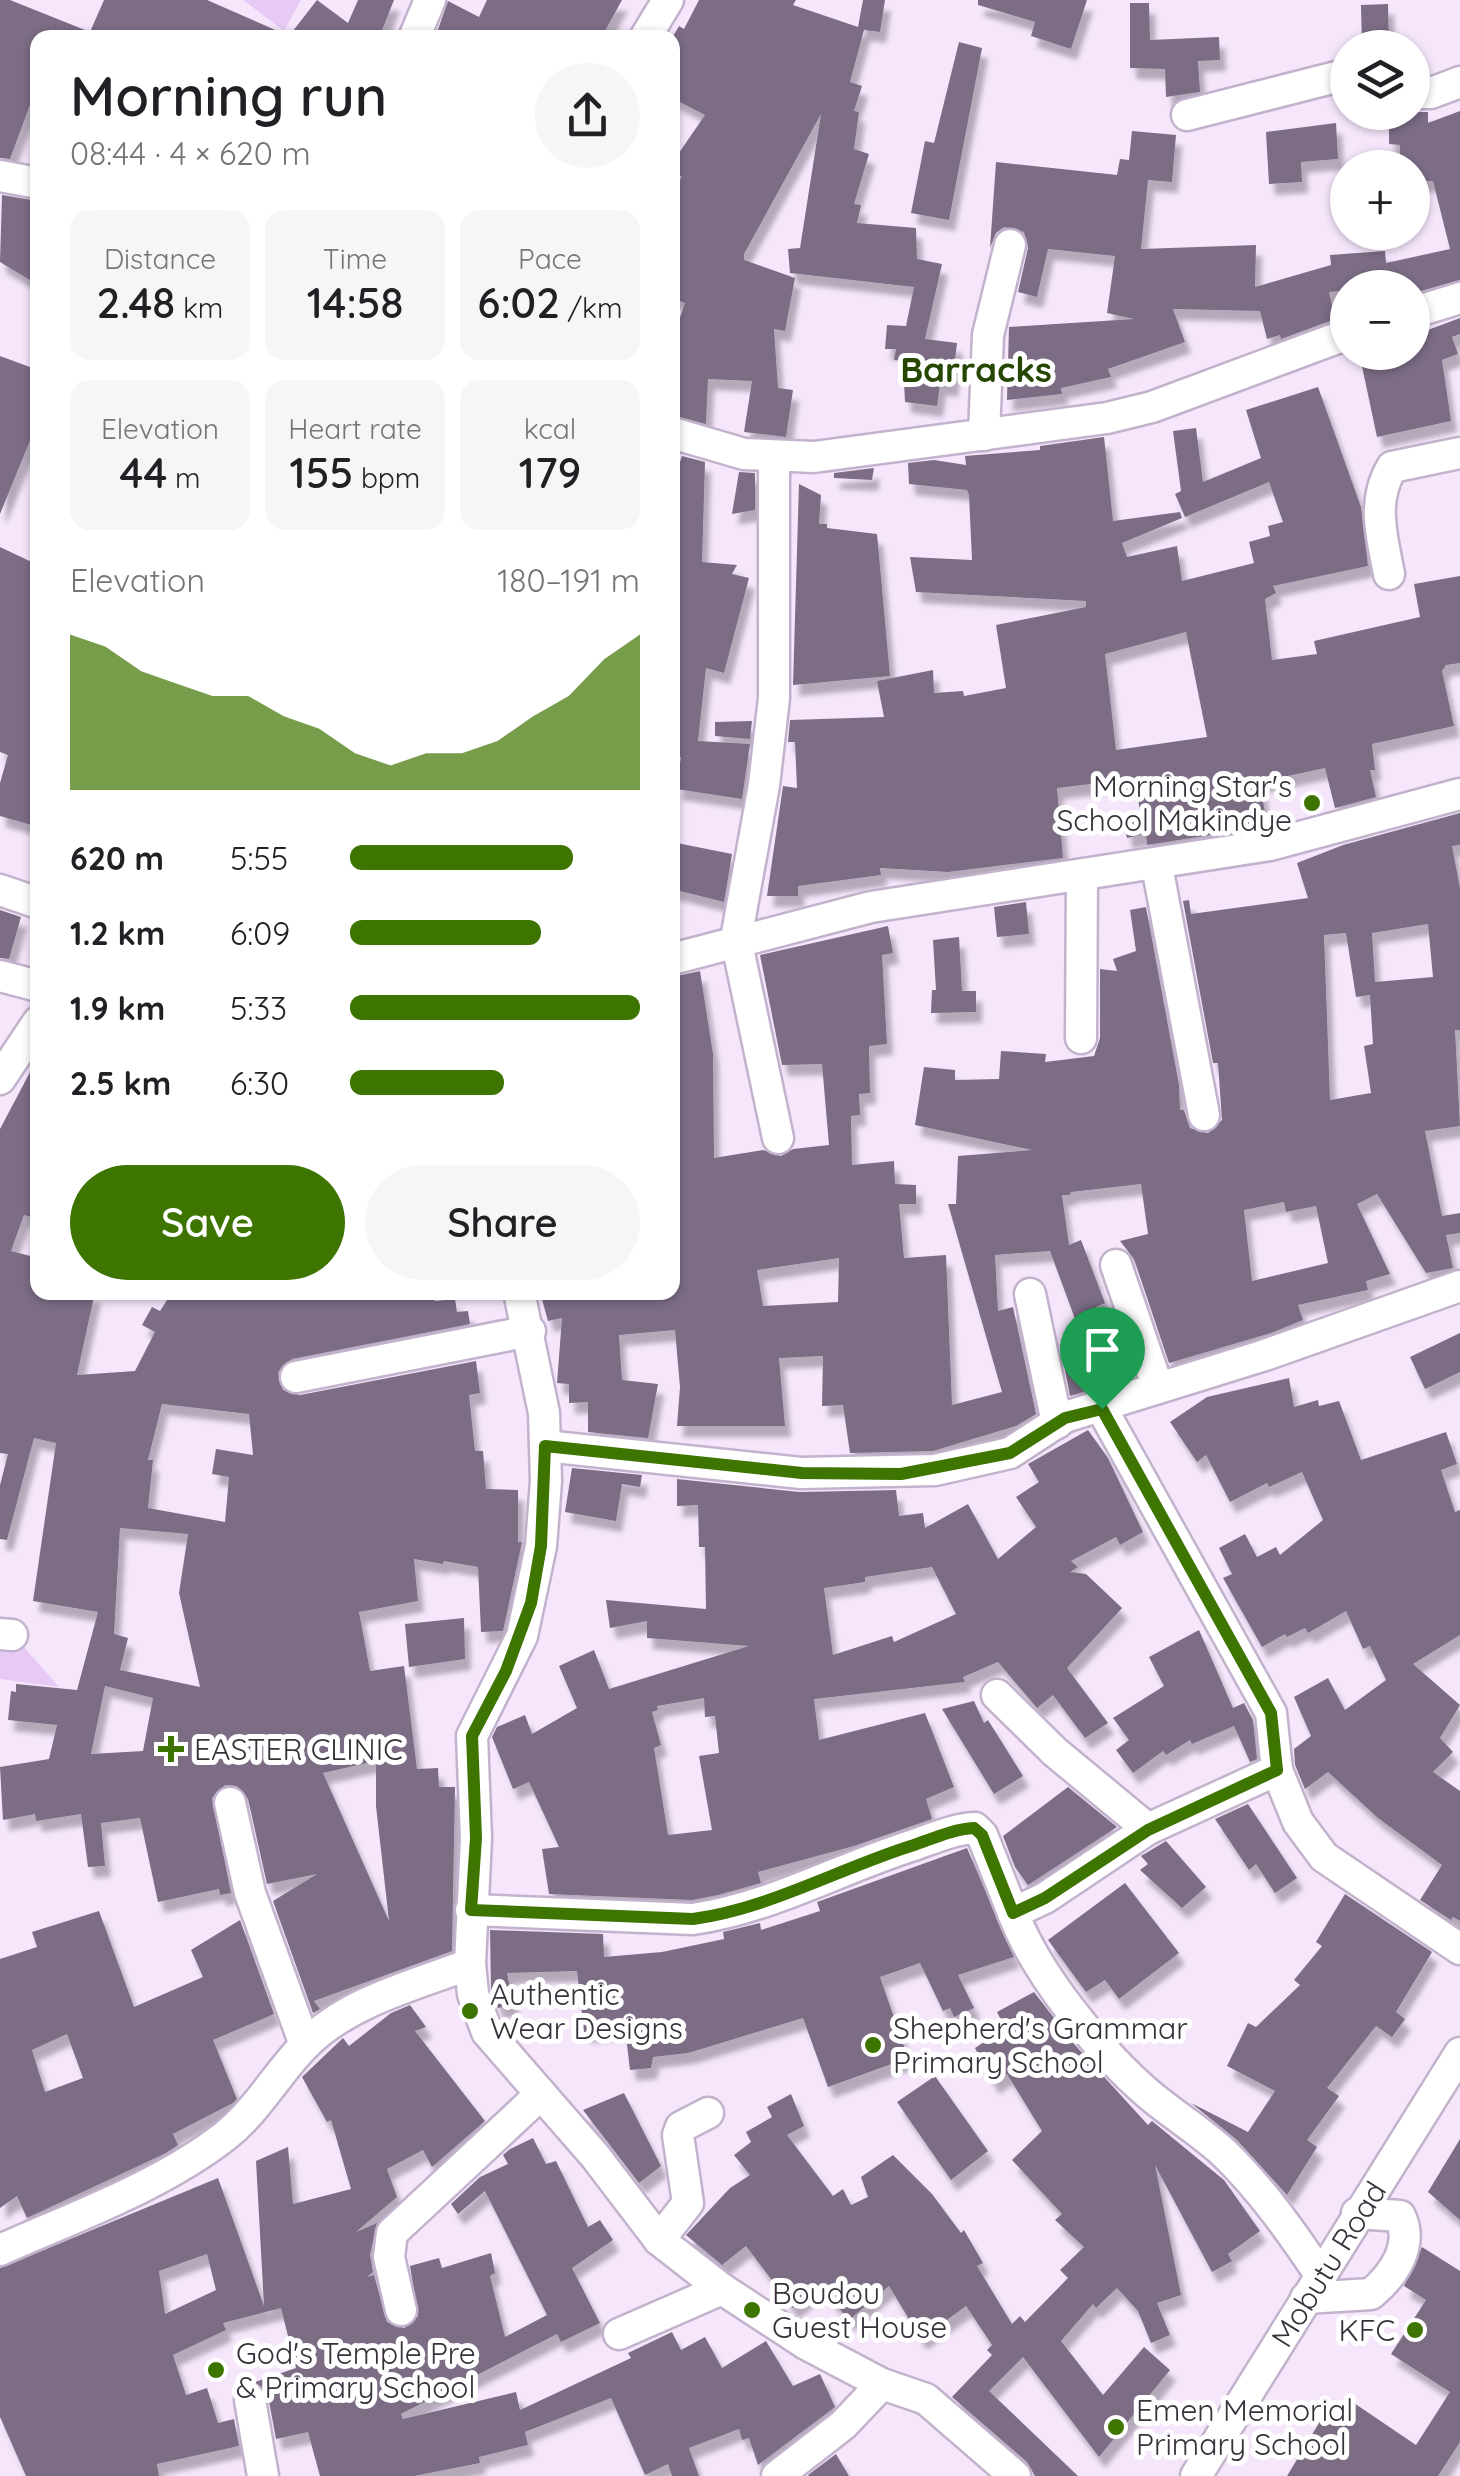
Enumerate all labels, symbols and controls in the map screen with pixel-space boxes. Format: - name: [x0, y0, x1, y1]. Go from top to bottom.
- map controls: [1330, 30, 1430, 370]
- button: layers: [1330, 30, 1430, 130]
- text: Morning run: [70, 61, 387, 130]
- button: share: [535, 63, 640, 168]
- text: 08:44 · 4 × 620 m: [70, 133, 311, 173]
- button: +: [1330, 150, 1430, 250]
- text: Distance: [104, 241, 216, 276]
- text: Time: [323, 241, 387, 276]
- text: Pace: [518, 241, 582, 276]
- button: −: [1330, 270, 1430, 370]
- text: 2.48: [97, 276, 175, 329]
- text: 14:58: [307, 276, 403, 329]
- text: 6:02: [477, 276, 560, 329]
- text: km: [175, 290, 223, 325]
- text: /km: [560, 290, 623, 325]
- district label: Barracks: [900, 347, 1052, 391]
- text: Elevation: [101, 411, 219, 446]
- text: Heart rate: [288, 411, 422, 446]
- text: kcal: [524, 411, 576, 446]
- text: 44: [120, 446, 167, 499]
- text: 155: [290, 446, 353, 499]
- text: 179: [519, 446, 581, 499]
- text: m: [167, 460, 200, 495]
- text: bpm: [353, 460, 420, 495]
- text: Elevation: [70, 560, 205, 600]
- text: 180–191 m: [497, 560, 640, 600]
- place label: Morning Star's School Makindye: [1056, 767, 1292, 839]
- marker: Morning Star's School Makindye: [1301, 792, 1323, 814]
- text: 620 m: [70, 838, 164, 878]
- text: 5:55: [230, 838, 288, 878]
- text: 1.2 km: [70, 913, 165, 953]
- text: 6:09: [230, 913, 290, 953]
- text: 1.9 km: [70, 988, 165, 1028]
- text: 5:33: [230, 988, 287, 1028]
- text: 2.5 km: [70, 1063, 171, 1103]
- text: 6:30: [230, 1063, 289, 1103]
- button: Save: [70, 1165, 345, 1280]
- button: Share: [365, 1165, 640, 1280]
- pin: [1060, 1307, 1145, 1410]
- icon: arrive: [1075, 1322, 1130, 1377]
- place label: EASTER CLINIC: [194, 1730, 403, 1768]
- marker: EASTER CLINIC: [158, 1736, 184, 1762]
- place label: Authentic Wear Designs: [490, 1975, 683, 2047]
- marker: Authentic Wear Designs: [459, 2000, 481, 2022]
- place label: Shepherd's Grammar Primary School: [893, 2009, 1188, 2081]
- marker: Shepherd's Grammar Primary School: [862, 2034, 884, 2056]
- street label: Mobutu Road: [1262, 2174, 1394, 2354]
- place label: Boudou Guest House: [772, 2274, 947, 2346]
- marker: Boudou Guest House: [741, 2299, 763, 2321]
- place label: KFC: [1338, 2311, 1395, 2349]
- marker: KFC: [1404, 2319, 1426, 2341]
- place label: God's Temple Pre & Primary School: [236, 2334, 476, 2406]
- marker: God's Temple Pre & Primary School: [205, 2359, 227, 2381]
- place label: Emen Memorial Primary School: [1136, 2391, 1353, 2463]
- marker: Emen Memorial Primary School: [1105, 2416, 1127, 2438]

